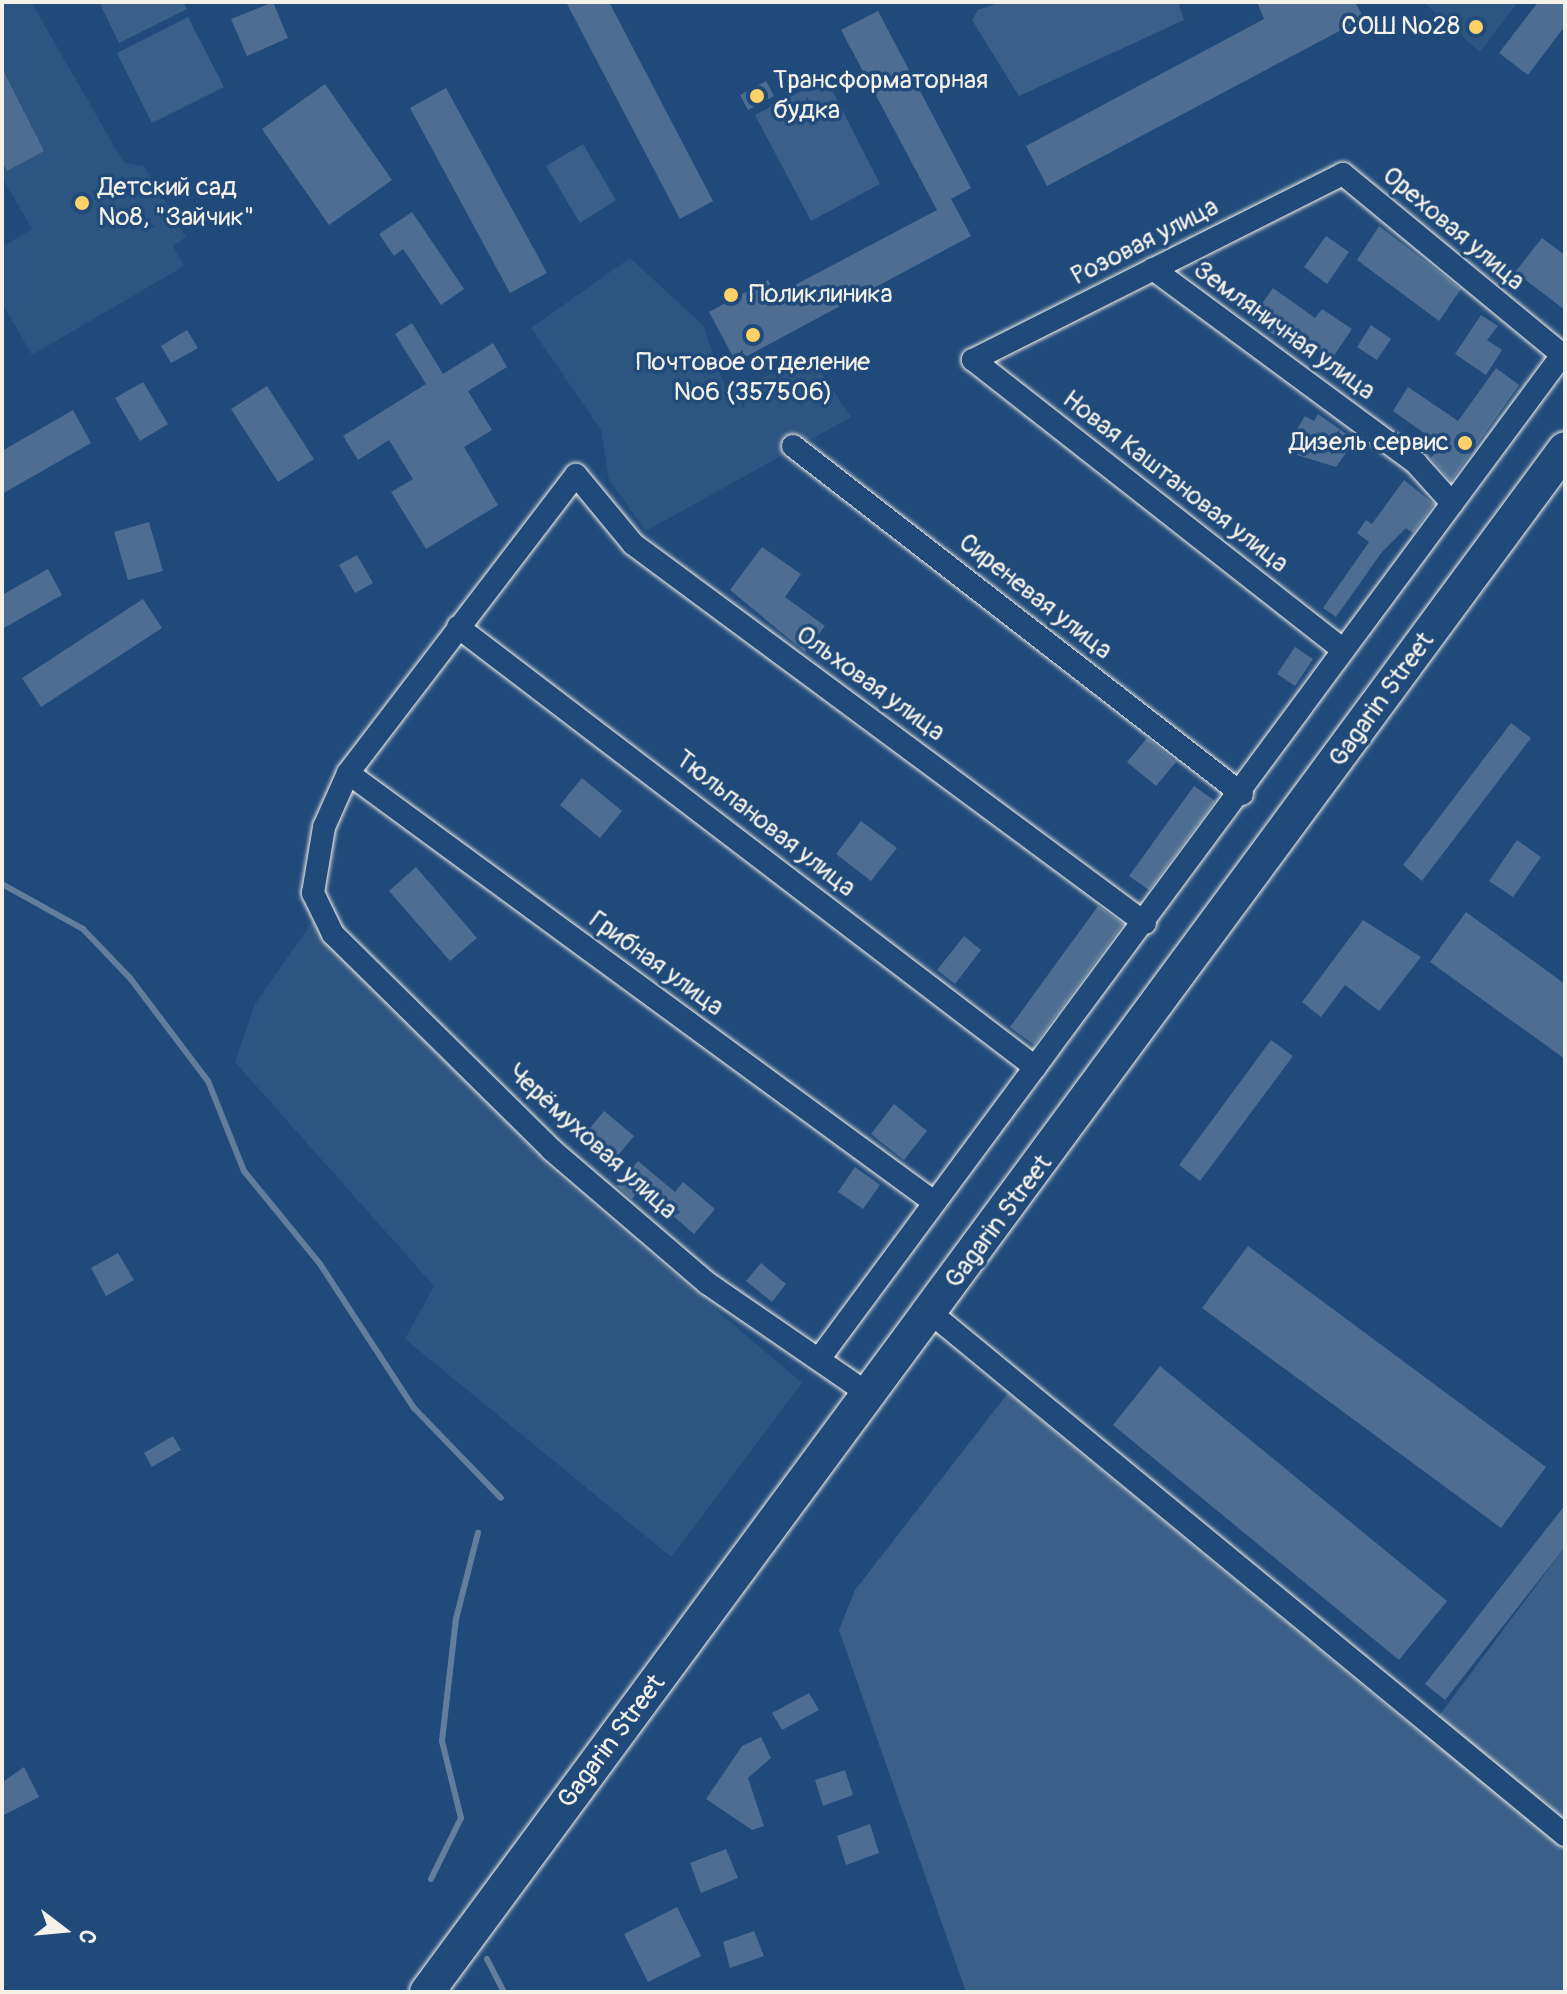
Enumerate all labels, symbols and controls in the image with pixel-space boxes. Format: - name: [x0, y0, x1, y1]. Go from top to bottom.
- place label: СОШ №28: [1341, 11, 1460, 43]
- marker: СОШ №28: [1467, 18, 1485, 36]
- place label: Трансформаторная будка: [773, 65, 988, 126]
- marker: Трансформаторная будка: [748, 87, 766, 105]
- street label: Ореховая улица: [1376, 160, 1530, 298]
- place label: Детский сад №8, "Зайчик": [98, 172, 254, 234]
- street label: Розовая улица: [1066, 192, 1224, 292]
- marker: Детский сад №8, "Зайчик": [73, 194, 91, 212]
- street label: Земляничная улица: [1187, 255, 1381, 407]
- place label: Поликлиника: [749, 279, 893, 311]
- marker: Поликлиника: [720, 284, 742, 306]
- marker: Почтовое отделение №6 (357506): [744, 326, 762, 344]
- place label: Почтовое отделение №6 (357506): [636, 347, 870, 408]
- street label: Новая Каштановая улица: [1056, 384, 1294, 580]
- place label: Дизель сервис: [1289, 427, 1449, 459]
- marker: Дизель сервис: [1456, 434, 1474, 452]
- street label: Сиреневая улица: [952, 527, 1118, 667]
- street label: Ольховая улица: [789, 619, 951, 749]
- street label: Gagarin Street: [1323, 627, 1441, 773]
- street label: Тюльпановая улица: [669, 744, 861, 904]
- street label: Грибная улица: [583, 905, 729, 1023]
- street label: Черёмуховая улица: [501, 1058, 683, 1226]
- street label: Gagarin Street: [939, 1149, 1059, 1295]
- street label: Gagarin Street: [552, 1669, 672, 1815]
- north arrow: [24, 1890, 104, 1970]
- text: С: [72, 1926, 102, 1947]

